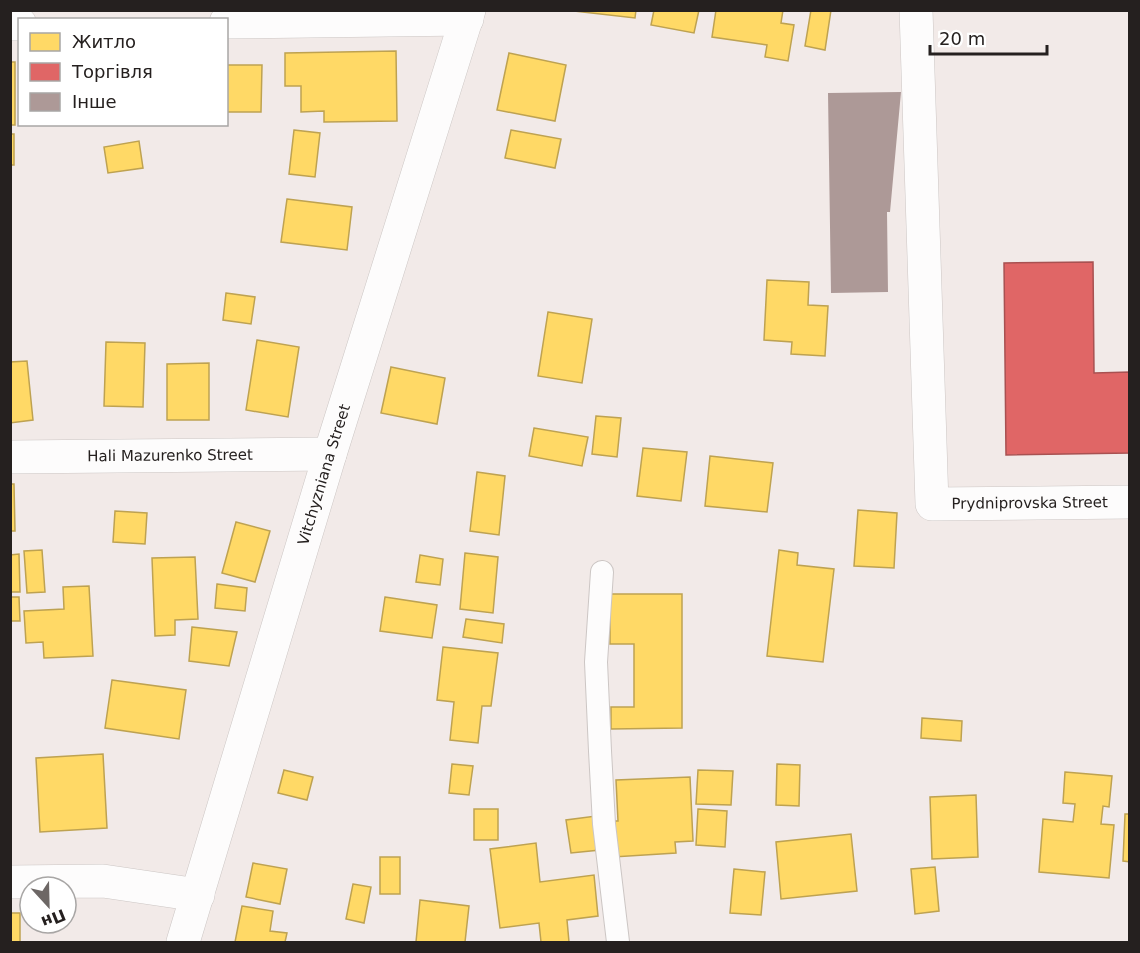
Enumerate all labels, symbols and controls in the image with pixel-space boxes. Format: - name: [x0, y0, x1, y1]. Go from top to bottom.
- legend: [18, 18, 228, 126]
- scale bar: [930, 18, 1047, 56]
- text: 20 m: [939, 28, 985, 49]
- text: Житло: [72, 31, 136, 52]
- text: Торгівля: [71, 61, 153, 82]
- text: Інше: [72, 91, 117, 112]
- street label: Vitchyzniana Street: [294, 402, 354, 547]
- street label: Hali Mazurenko Street: [87, 446, 253, 465]
- street label: Prydniprovska Street: [951, 493, 1108, 513]
- north arrow: [18, 875, 78, 935]
- text: Пн: [39, 905, 68, 932]

